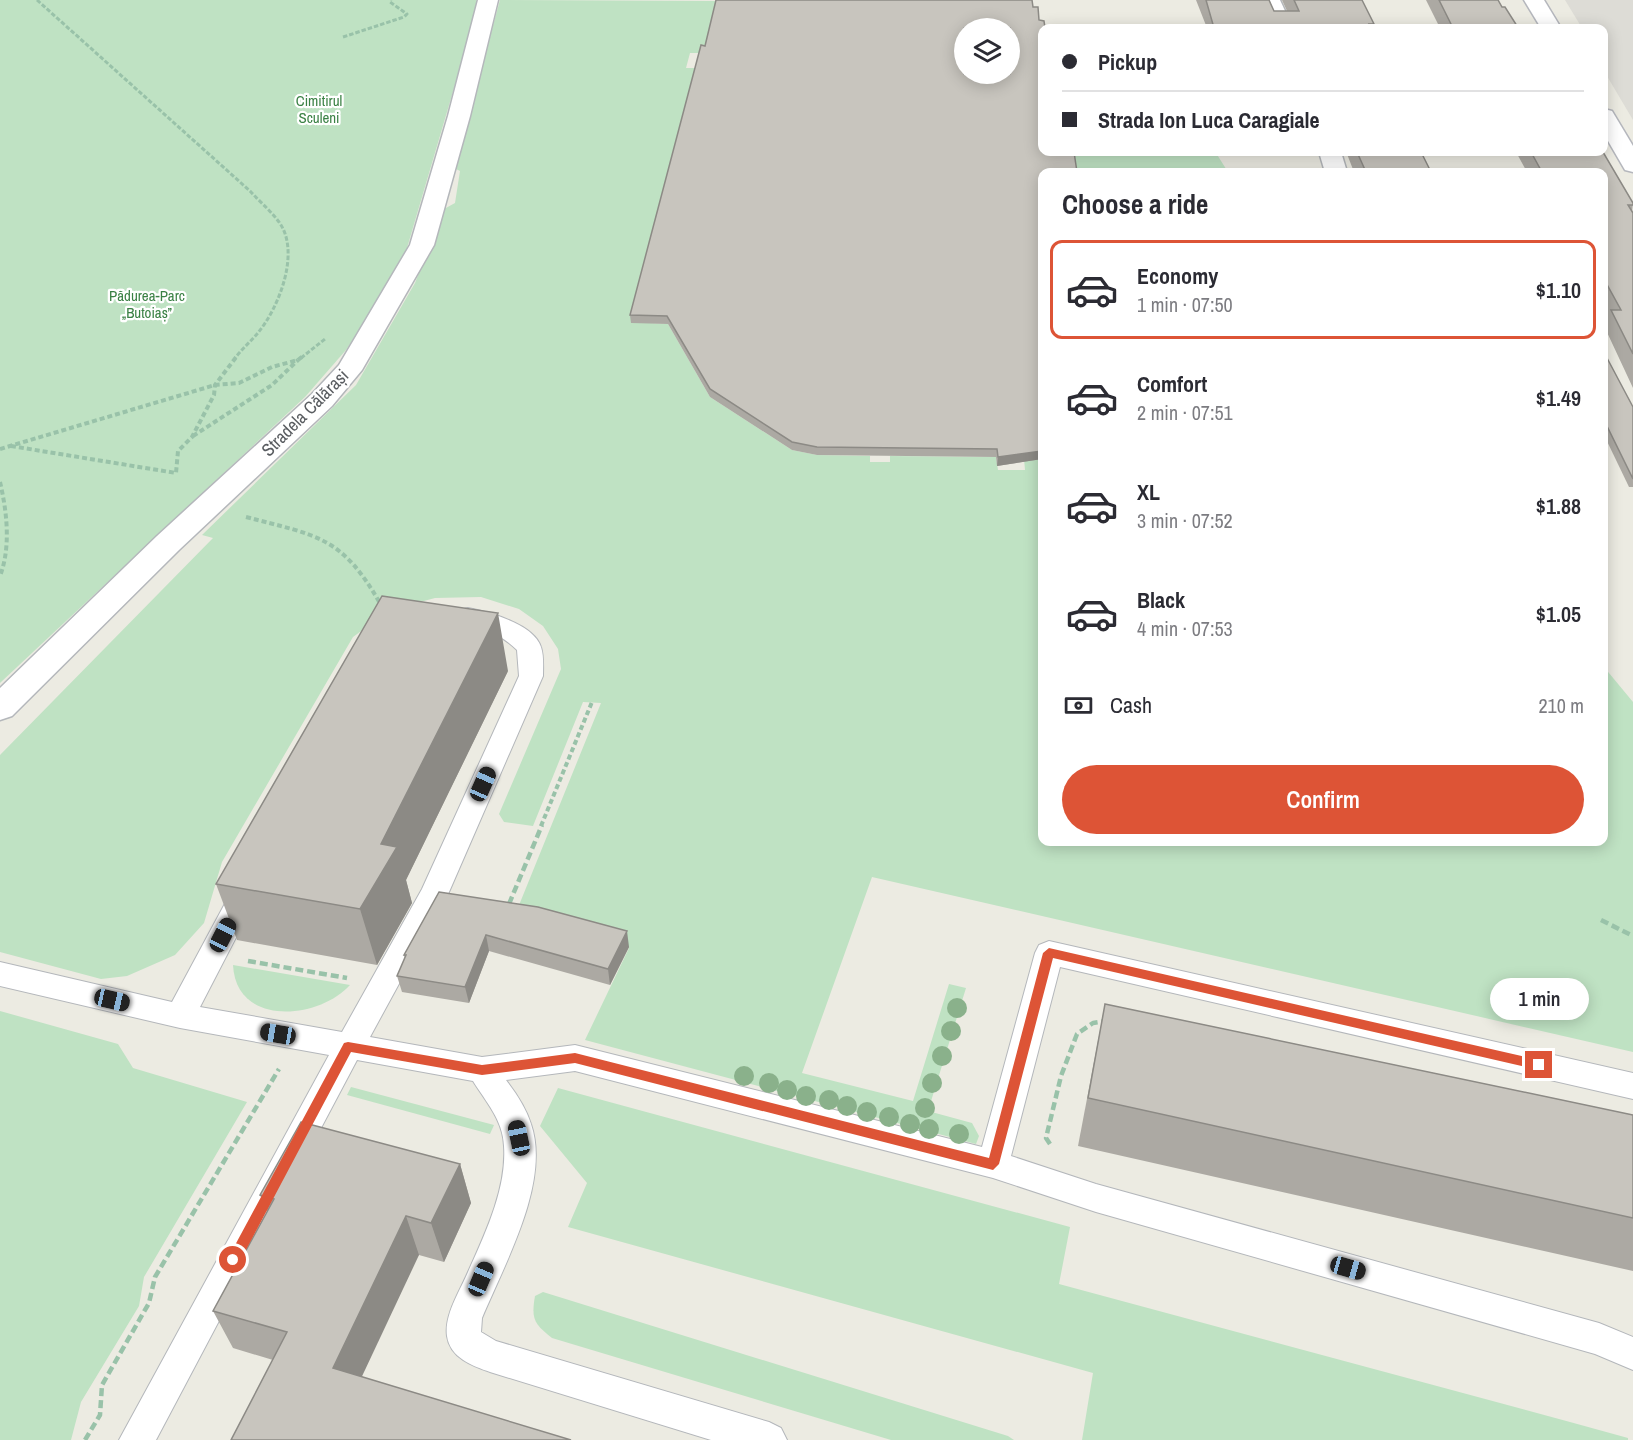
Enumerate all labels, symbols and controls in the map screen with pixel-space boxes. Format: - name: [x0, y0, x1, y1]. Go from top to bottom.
- map controls: [954, 18, 1020, 84]
- button: layers: [954, 18, 1020, 84]
- text: Pickup: [1098, 47, 1157, 77]
- park label: Cimitirul Sculeni: [296, 90, 342, 128]
- text: Strada Ion Luca Caragiale: [1098, 105, 1320, 135]
- text: Choose a ride: [1062, 186, 1208, 222]
- text: Economy: [1137, 261, 1218, 291]
- icon: car: [1065, 263, 1119, 317]
- text: $1.10: [1536, 275, 1581, 305]
- park label: Pădurea-Parc „Butoiaș”: [109, 285, 185, 323]
- text: 1 min · 07:50: [1137, 291, 1233, 318]
- street label: Stradela Călărași: [255, 363, 354, 462]
- text: Comfort: [1137, 369, 1207, 399]
- icon: car: [1065, 371, 1119, 425]
- text: $1.49: [1536, 383, 1581, 413]
- text: 2 min · 07:51: [1137, 399, 1233, 426]
- text: XL: [1137, 477, 1160, 507]
- icon: car: [1065, 479, 1119, 533]
- text: $1.88: [1536, 491, 1581, 521]
- text: 3 min · 07:52: [1137, 507, 1233, 534]
- text: Black: [1137, 585, 1185, 615]
- icon: car: [1065, 587, 1119, 641]
- text: $1.05: [1536, 599, 1581, 629]
- text: 4 min · 07:53: [1137, 615, 1233, 642]
- icon: cash: [1062, 689, 1095, 722]
- text: Cash: [1110, 690, 1152, 720]
- text: 210 m: [1538, 692, 1584, 719]
- car: [467, 764, 499, 804]
- button: Confirm: [1062, 765, 1584, 834]
- car: [207, 915, 239, 955]
- callout: 1 min: [1490, 978, 1588, 1020]
- text: 1 min: [1518, 985, 1561, 1012]
- car: [92, 987, 132, 1013]
- car: [259, 1022, 297, 1046]
- route end: [1525, 1051, 1552, 1078]
- car: [506, 1119, 532, 1157]
- route start: [219, 1246, 246, 1273]
- car: [1328, 1254, 1368, 1282]
- car: [466, 1259, 496, 1299]

